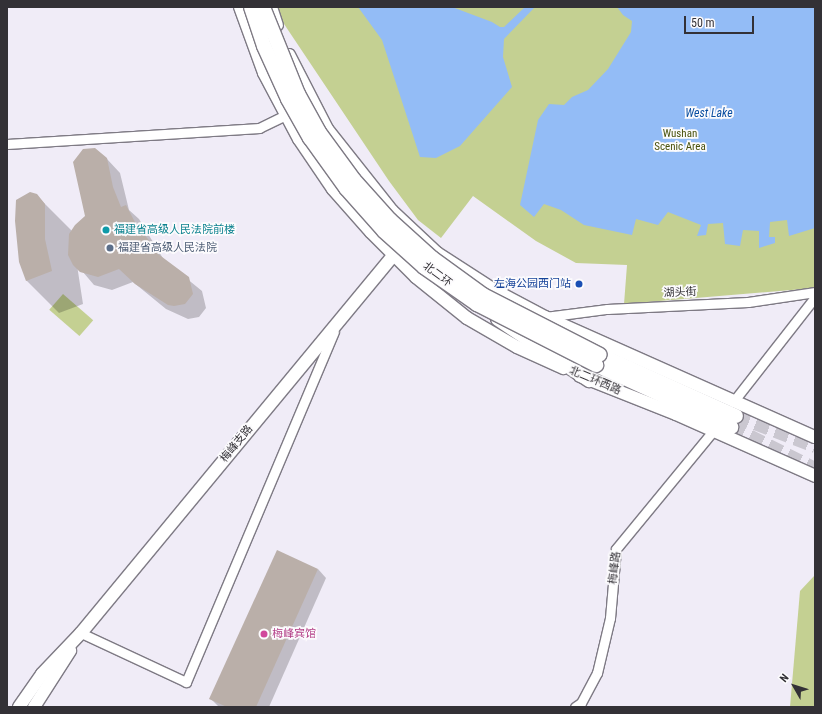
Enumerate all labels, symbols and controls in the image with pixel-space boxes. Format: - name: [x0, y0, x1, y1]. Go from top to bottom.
- scale bar: [686, 8, 756, 34]
- text: 50 m: [691, 16, 715, 30]
- water label: West Lake: [685, 107, 733, 121]
- park label: Wushan Scenic Area: [654, 128, 706, 154]
- place label: 福建省高级人民法院前楼: [114, 223, 235, 237]
- marker: 福建省高级人民法院前楼: [101, 225, 111, 235]
- place label: 福建省高级人民法院: [118, 241, 217, 255]
- marker: 福建省高级人民法院: [105, 243, 115, 253]
- street label: 北二环: [420, 260, 454, 290]
- place label: 左海公园西门站: [494, 277, 571, 291]
- marker: 左海公园西门站: [574, 279, 584, 289]
- street label: 湖头街: [663, 286, 697, 300]
- street label: 北二环西路: [567, 364, 623, 398]
- street label: 梅峰支路: [218, 423, 256, 465]
- street label: 梅峰路: [606, 551, 624, 585]
- place label: 梅峰宾馆: [272, 627, 316, 641]
- marker: 梅峰宾馆: [259, 629, 269, 639]
- north arrow: [774, 666, 814, 706]
- text: N: [777, 671, 791, 685]

